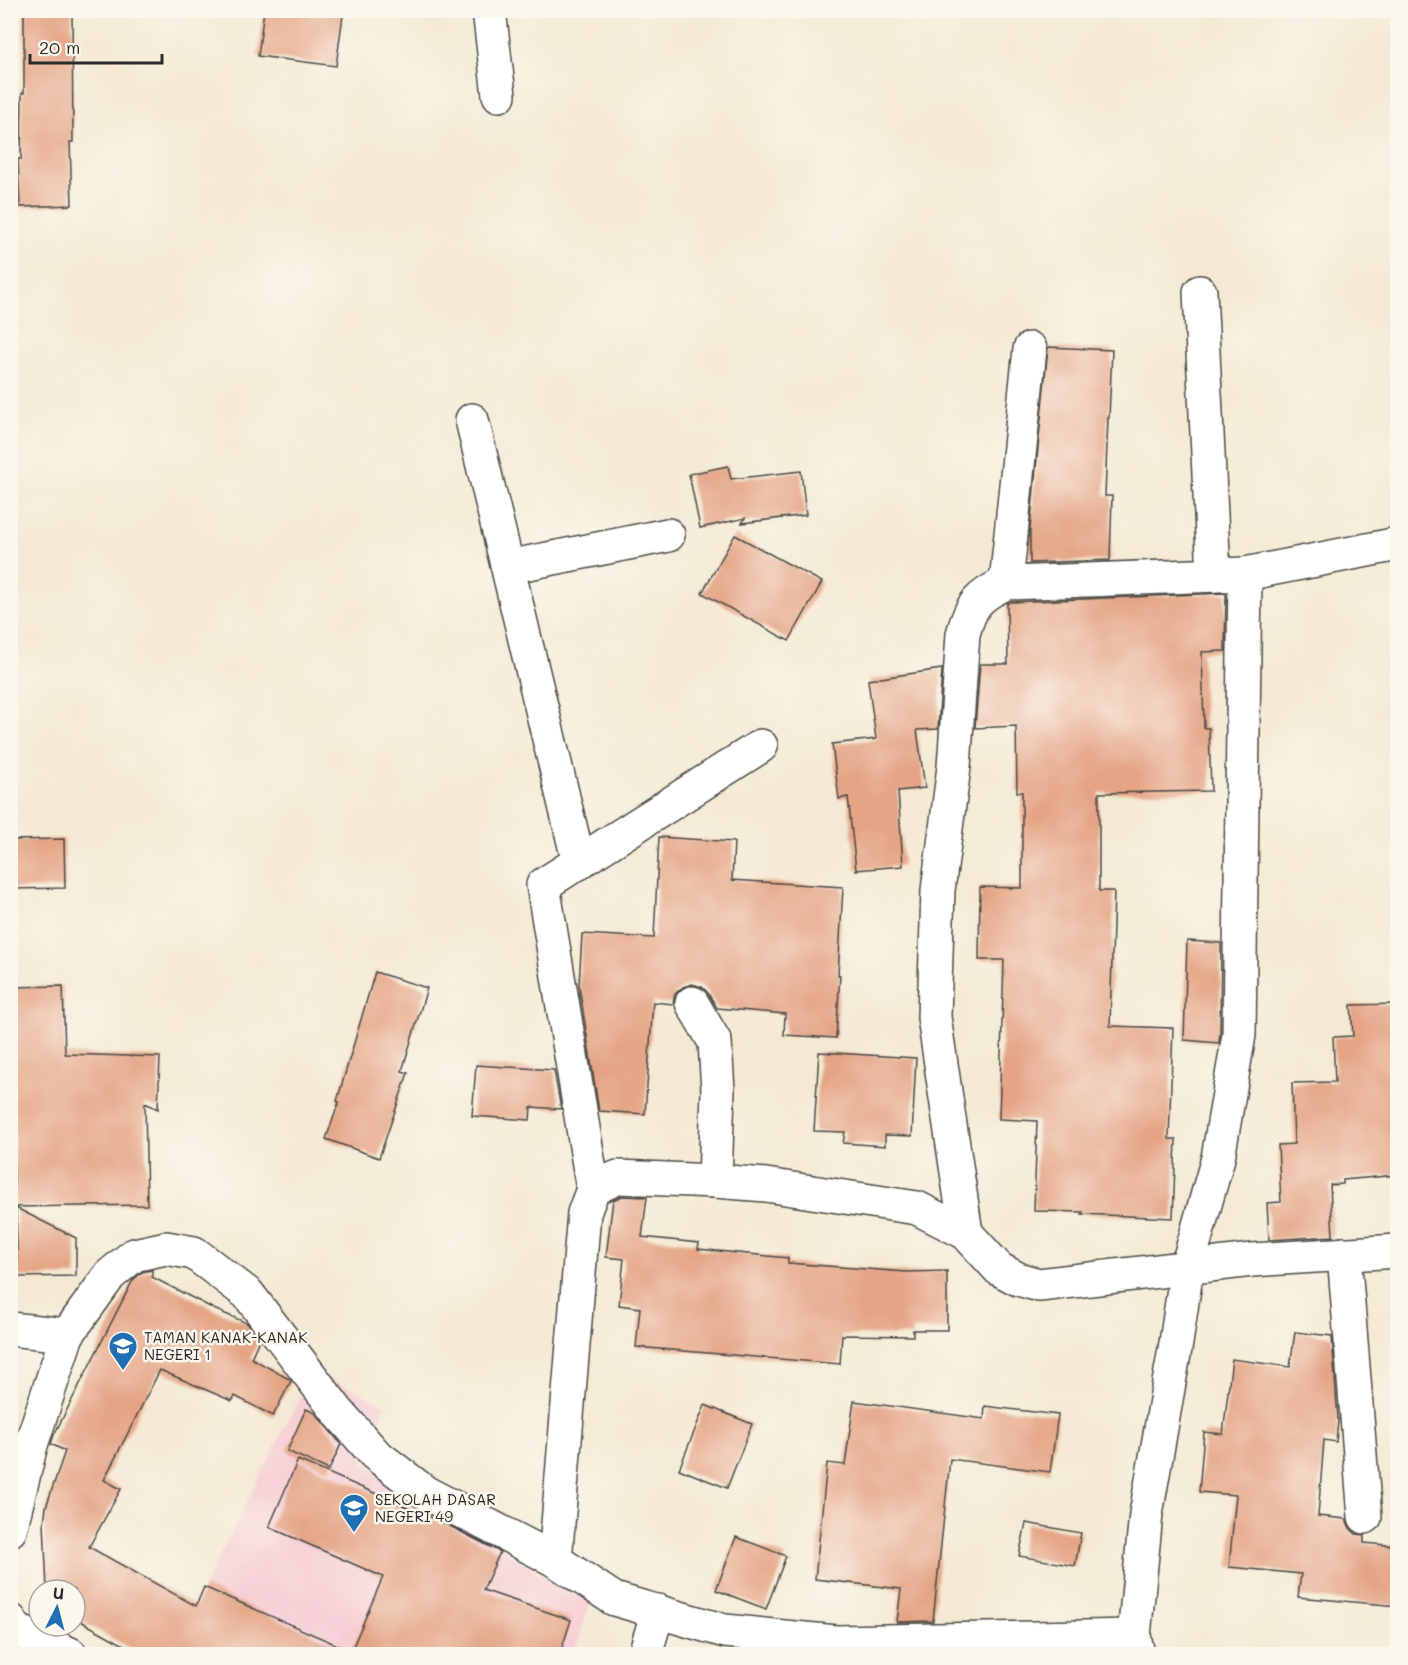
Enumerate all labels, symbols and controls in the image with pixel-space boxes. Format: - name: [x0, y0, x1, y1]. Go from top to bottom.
- scale bar: [30, 27, 162, 65]
- text: 20 m: [39, 35, 80, 59]
- place label: TAMAN KANAK-KANAK NEGERI 1: [144, 1327, 307, 1364]
- school or university icon: TAMAN KANAK-KANAK NEGERI 1: [107, 1330, 139, 1372]
- place label: SEKOLAH DASAR NEGERI 49: [375, 1489, 496, 1526]
- school or university icon: SEKOLAH DASAR NEGERI 49: [338, 1492, 370, 1534]
- north arrow: [27, 1578, 87, 1638]
- text: U: [52, 1582, 65, 1604]

